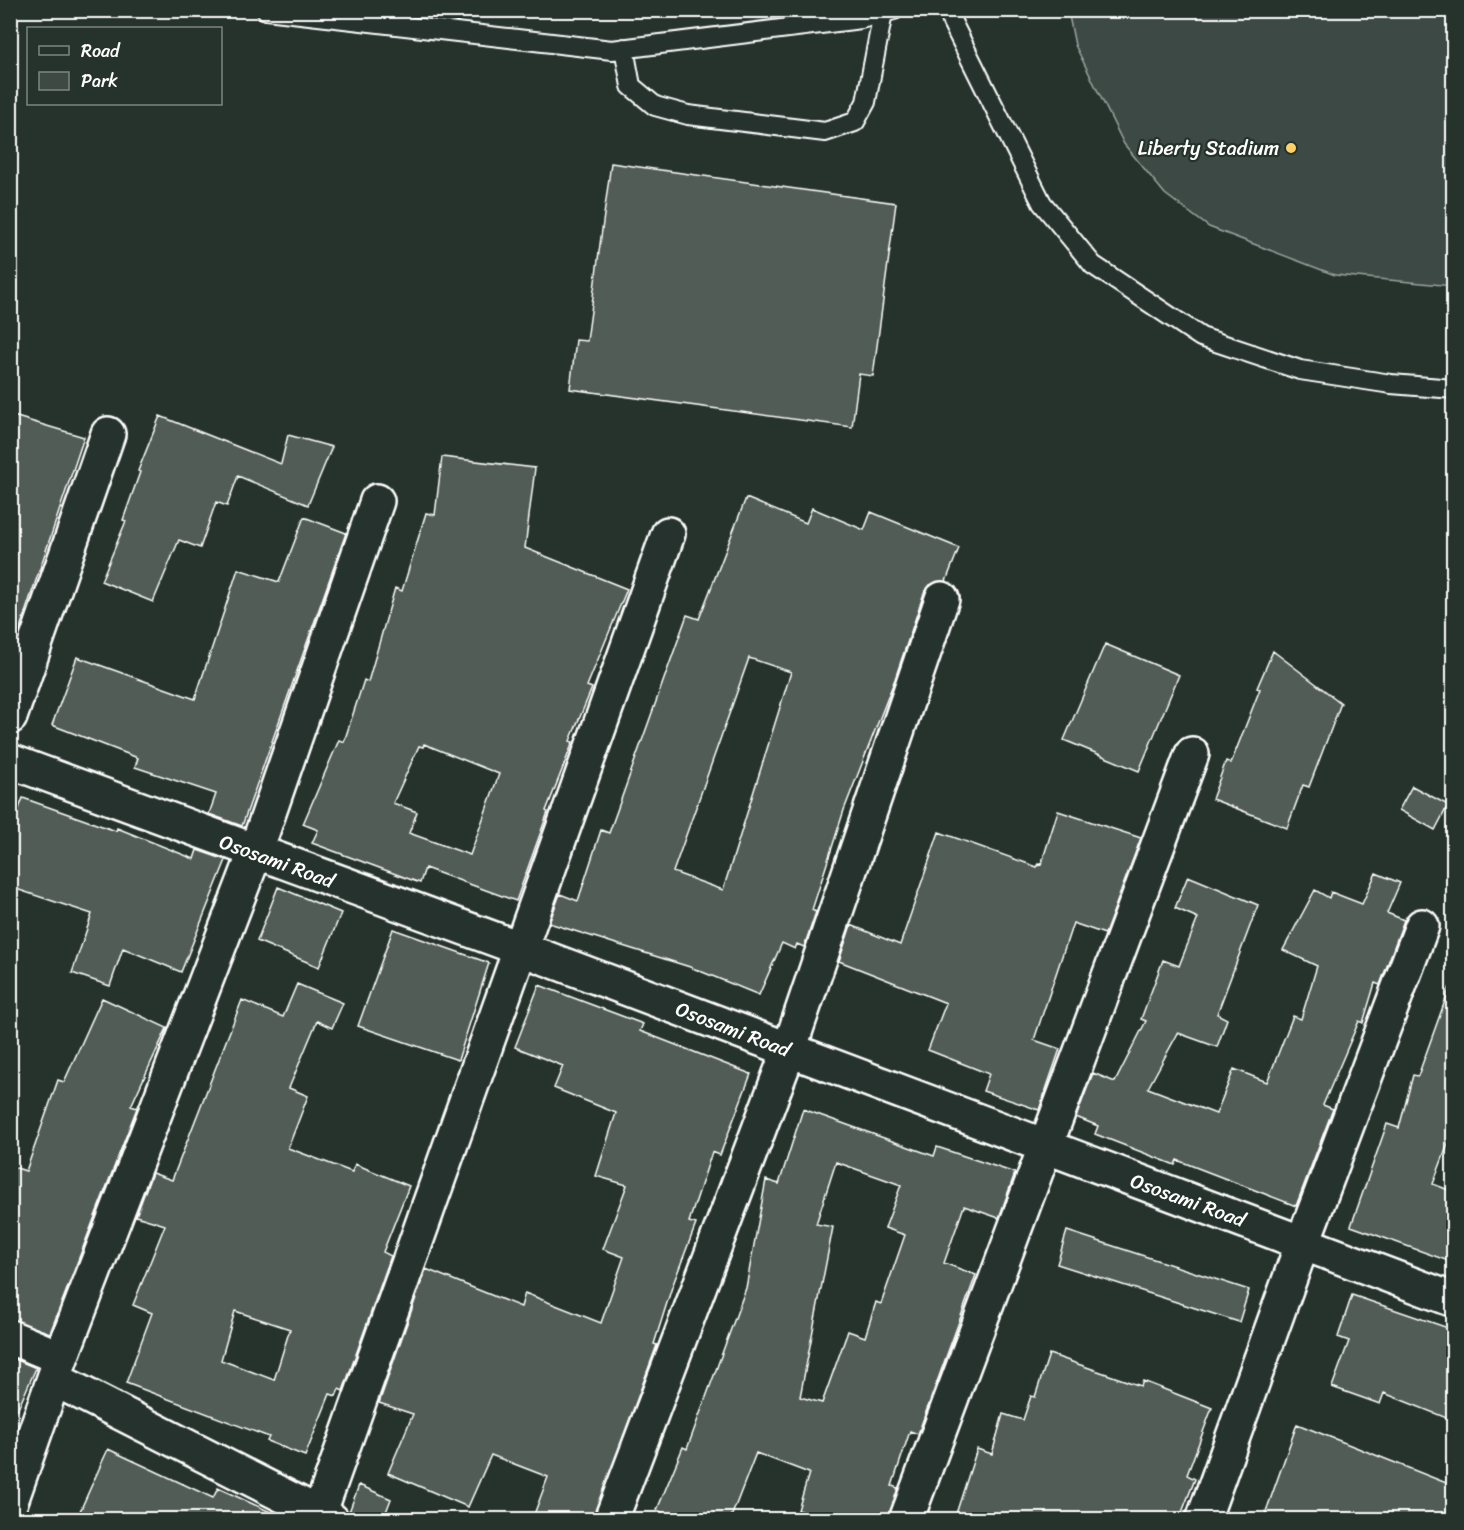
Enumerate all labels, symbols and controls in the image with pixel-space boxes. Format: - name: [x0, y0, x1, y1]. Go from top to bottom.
- legend: [27, 27, 222, 105]
- text: Road: [81, 35, 121, 67]
- text: Park: [81, 65, 118, 97]
- place label: Liberty Stadium: [1138, 131, 1279, 166]
- marker: Liberty Stadium: [1284, 141, 1298, 155]
- street label: Ososami Road: [214, 824, 341, 899]
- street label: Ososami Road: [670, 992, 797, 1068]
- street label: Ososami Road: [1125, 1163, 1252, 1238]

